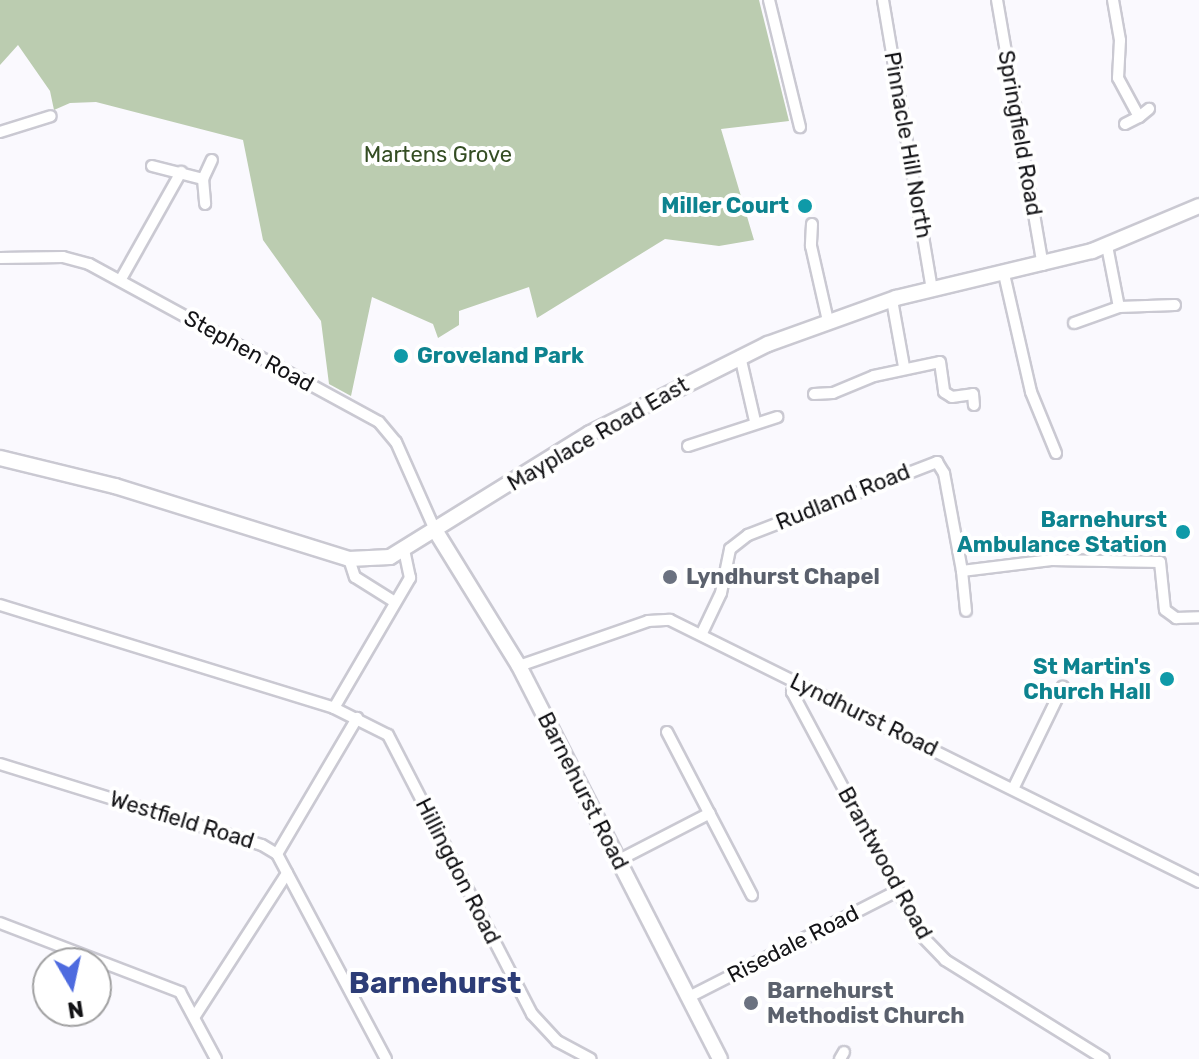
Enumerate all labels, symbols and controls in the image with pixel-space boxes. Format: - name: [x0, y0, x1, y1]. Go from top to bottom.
- street label: Springfield Road: [992, 48, 1048, 218]
- street label: Pinnacle Hill North: [879, 50, 937, 240]
- park label: Martens Grove: [364, 142, 512, 168]
- place label: Miller Court: [661, 193, 789, 219]
- marker: Miller Court: [796, 197, 814, 215]
- street label: Stephen Road: [179, 304, 319, 398]
- place label: Groveland Park: [417, 343, 584, 369]
- marker: Groveland Park: [392, 347, 410, 365]
- street label: Mayplace Road East: [503, 371, 693, 497]
- street label: Rudland Road: [772, 458, 914, 536]
- place label: Barnehurst Ambulance Station: [957, 506, 1167, 558]
- marker: Barnehurst Ambulance Station: [1174, 523, 1192, 541]
- place label: Lyndhurst Chapel: [686, 564, 880, 590]
- marker: Lyndhurst Chapel: [661, 568, 679, 586]
- place label: St Martin's Church Hall: [1023, 653, 1151, 704]
- street label: Lyndhurst Road: [786, 668, 942, 762]
- marker: St Martin's Church Hall: [1158, 670, 1176, 688]
- street label: Barnehurst Road: [532, 708, 634, 874]
- street label: Brantwood Road: [832, 782, 938, 944]
- street label: Westfield Road: [107, 786, 257, 854]
- street label: Hillingdon Road: [410, 794, 506, 948]
- street label: Risedale Road: [723, 900, 863, 988]
- north arrow: [32, 947, 112, 1027]
- district label: Barnehurst: [349, 965, 521, 1001]
- place label: Barnehurst Methodist Church: [767, 977, 965, 1028]
- marker: Barnehurst Methodist Church: [742, 994, 760, 1012]
- text: N: [66, 995, 85, 1024]

